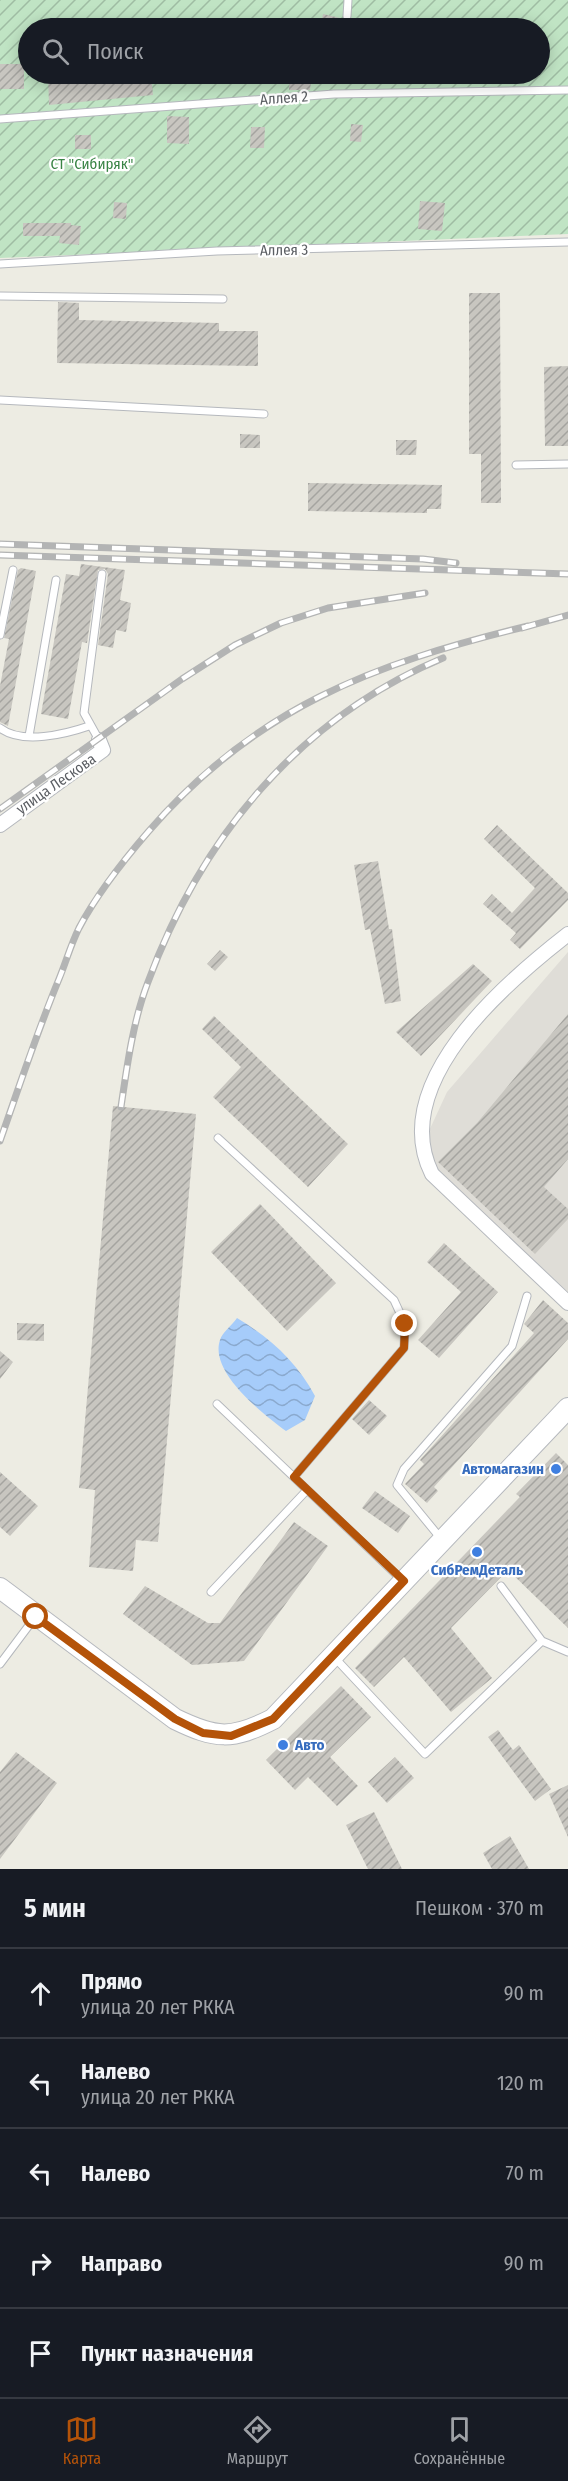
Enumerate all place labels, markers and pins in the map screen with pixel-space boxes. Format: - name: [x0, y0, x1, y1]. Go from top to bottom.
- place label: Автомагазин: [461, 1460, 544, 1478]
- marker: Автомагазин: [549, 1462, 563, 1476]
- marker: СибРемДеталь: [470, 1545, 484, 1559]
- place label: СибРемДеталь: [431, 1561, 523, 1579]
- place label: Авто: [294, 1736, 325, 1754]
- marker: Авто: [276, 1738, 290, 1752]

